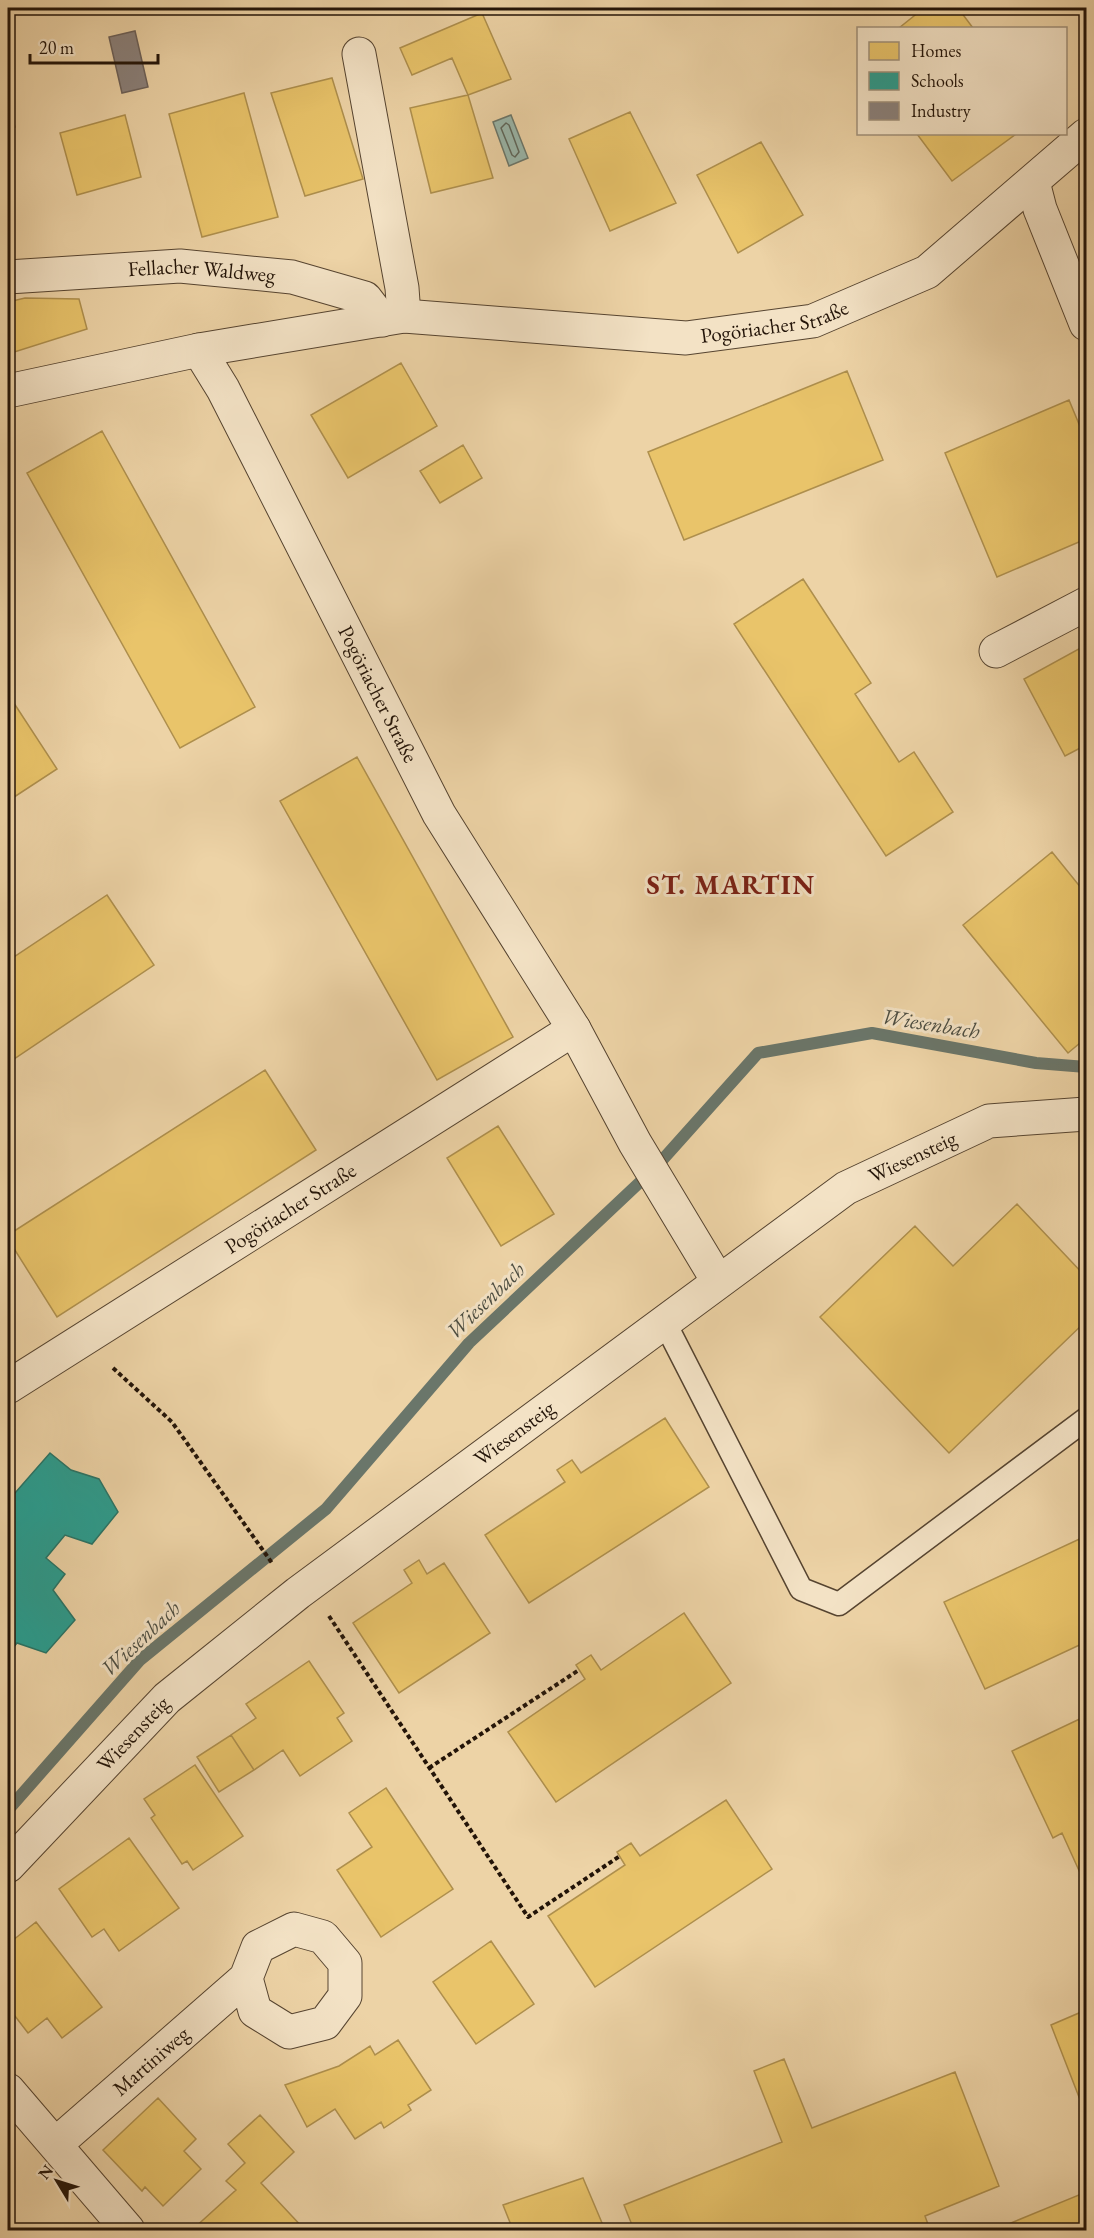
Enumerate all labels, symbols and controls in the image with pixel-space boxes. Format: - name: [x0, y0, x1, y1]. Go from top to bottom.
- scale bar: [30, 27, 158, 65]
- legend: [857, 27, 1067, 135]
- text: 20 m: [39, 36, 74, 59]
- text: Homes: [911, 39, 962, 62]
- text: Schools: [911, 69, 964, 92]
- text: Industry: [911, 99, 971, 122]
- street label: Fellacher Waldweg: [127, 252, 277, 288]
- street label: Pogöriacher Straße: [699, 293, 852, 349]
- street label: Pogöriacher Straße: [332, 621, 425, 767]
- district label: ST. MARTIN: [646, 867, 816, 902]
- water label: Wiesenbach: [880, 1001, 982, 1046]
- street label: Wiesensteig: [864, 1124, 961, 1189]
- street label: Pogöriacher Straße: [219, 1156, 361, 1260]
- water label: Wiesenbach: [440, 1255, 531, 1345]
- street label: Wiesensteig: [468, 1393, 560, 1472]
- water label: Wiesenbach: [94, 1594, 187, 1683]
- street label: Wiesensteig: [91, 1689, 176, 1777]
- street label: Martiniweg: [107, 2019, 195, 2102]
- north arrow: [27, 2151, 87, 2211]
- text: N: [33, 2160, 58, 2184]

